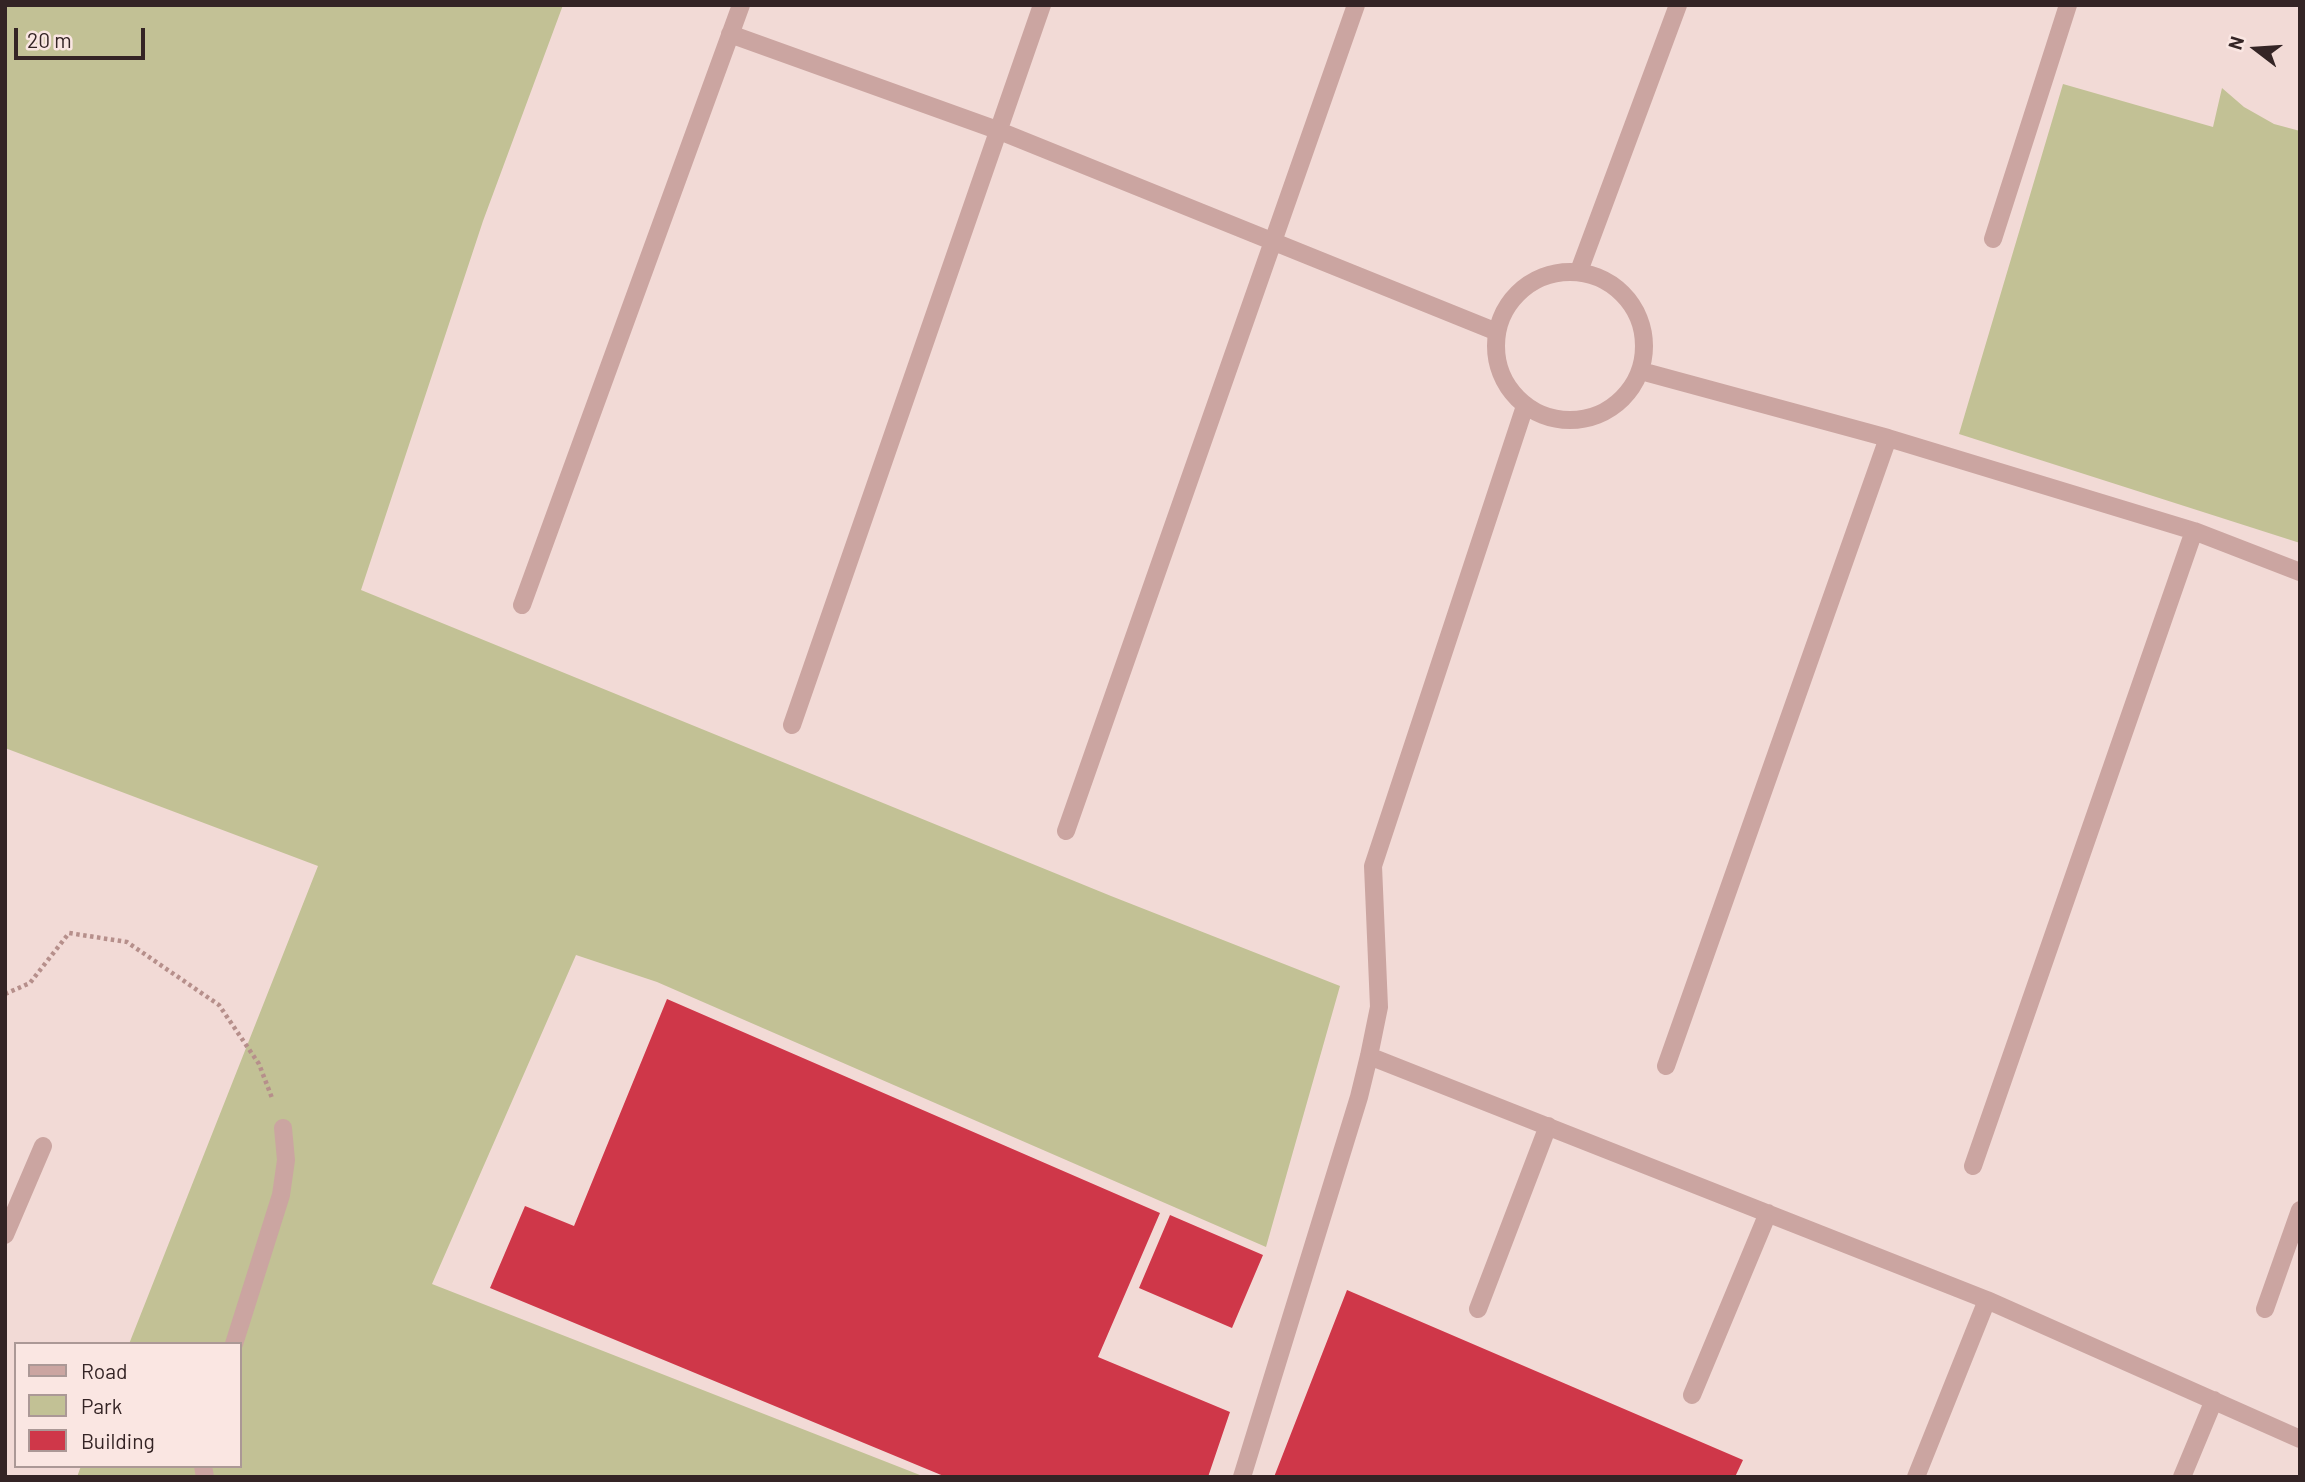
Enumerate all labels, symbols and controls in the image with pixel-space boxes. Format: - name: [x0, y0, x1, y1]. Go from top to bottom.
- scale bar: [18, 14, 149, 58]
- north arrow: [2221, 14, 2291, 84]
- text: 20 m: [27, 27, 72, 52]
- text: N: [2223, 33, 2248, 52]
- legend: [14, 1342, 242, 1468]
- text: Road: [81, 1358, 127, 1383]
- text: Park: [81, 1393, 122, 1418]
- text: Building: [81, 1428, 155, 1453]

